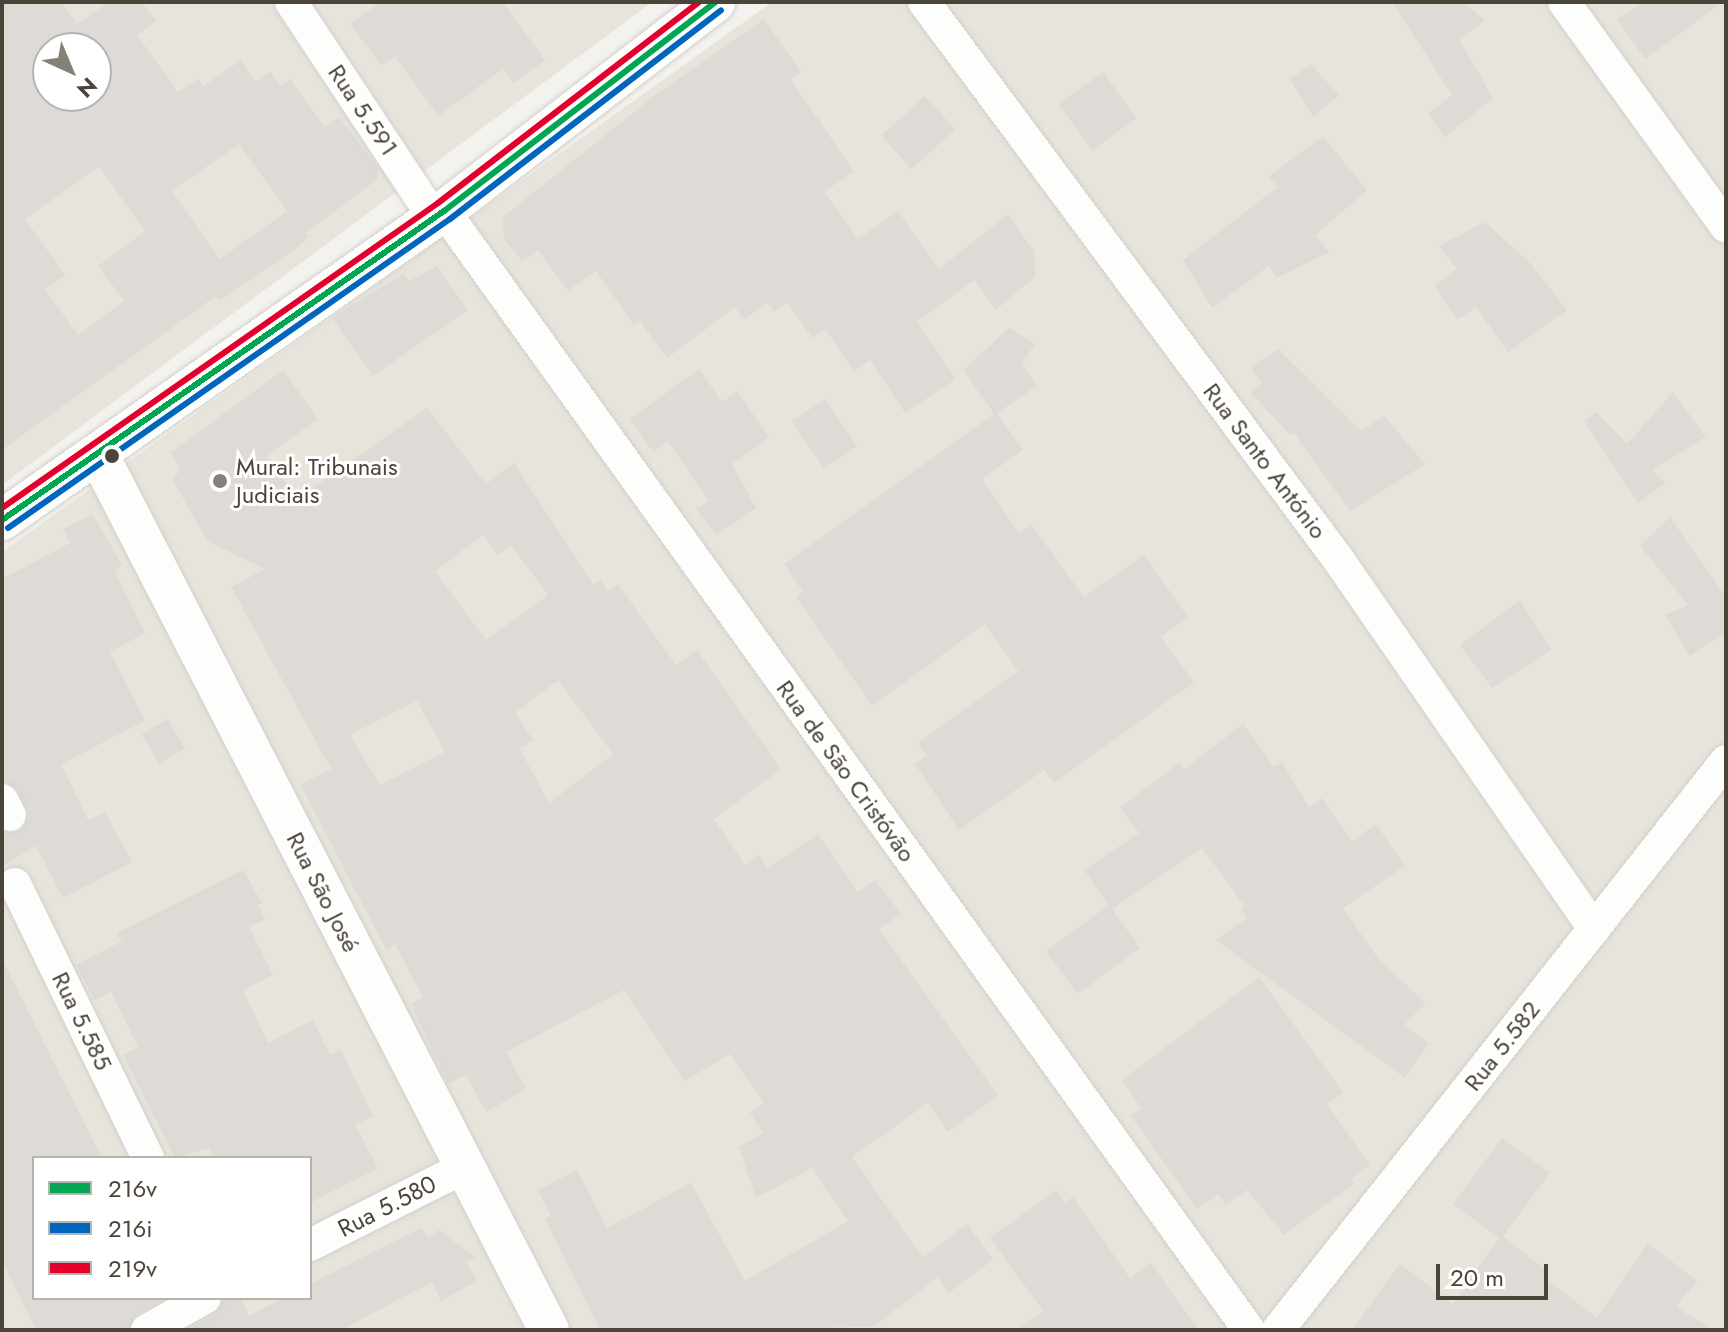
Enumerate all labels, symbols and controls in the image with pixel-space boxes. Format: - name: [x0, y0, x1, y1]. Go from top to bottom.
- north arrow: [32, 32, 112, 112]
- street label: Rua 5.591: [322, 59, 404, 161]
- text: N: [70, 70, 105, 105]
- street label: Rua Santo António: [1197, 378, 1333, 544]
- unlabelled marker: [104, 448, 120, 464]
- place label: Mural: Tribunais Judiciais: [236, 453, 398, 509]
- marker: Mural: Tribunais Judiciais: [211, 472, 229, 490]
- street label: Rua de São Cristóvão: [770, 675, 922, 867]
- street label: Rua São José: [280, 827, 366, 957]
- street label: Rua 5.585: [46, 967, 118, 1075]
- street label: Rua 5.582: [1458, 995, 1546, 1097]
- legend: [32, 1156, 312, 1300]
- street label: Rua 5.580: [333, 1169, 441, 1243]
- text: 216v: [108, 1171, 157, 1206]
- text: 216i: [108, 1211, 153, 1246]
- scale bar: [1440, 1248, 1552, 1298]
- text: 219v: [108, 1251, 157, 1286]
- text: 20 m: [1450, 1260, 1504, 1295]

